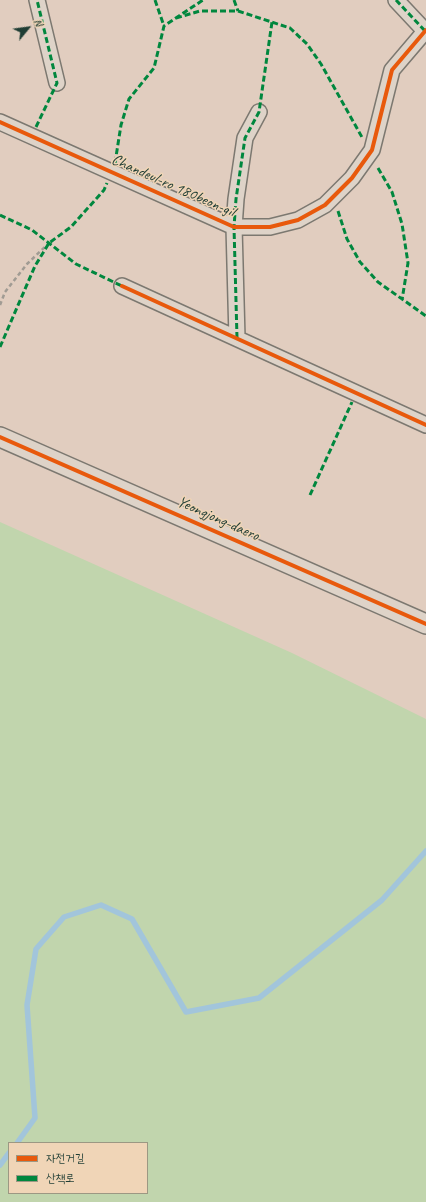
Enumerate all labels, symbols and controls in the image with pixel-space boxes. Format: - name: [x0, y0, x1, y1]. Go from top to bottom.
- north arrow: [8, 8, 48, 48]
- text: N: [31, 16, 46, 29]
- street label: Chandeul-ro 180beon-gil: [108, 150, 238, 222]
- street label: Yeongjong-daero: [174, 492, 262, 546]
- legend: [8, 1142, 148, 1194]
- text: 자전거길: [46, 1150, 85, 1166]
- text: 산책로: [46, 1170, 75, 1186]

